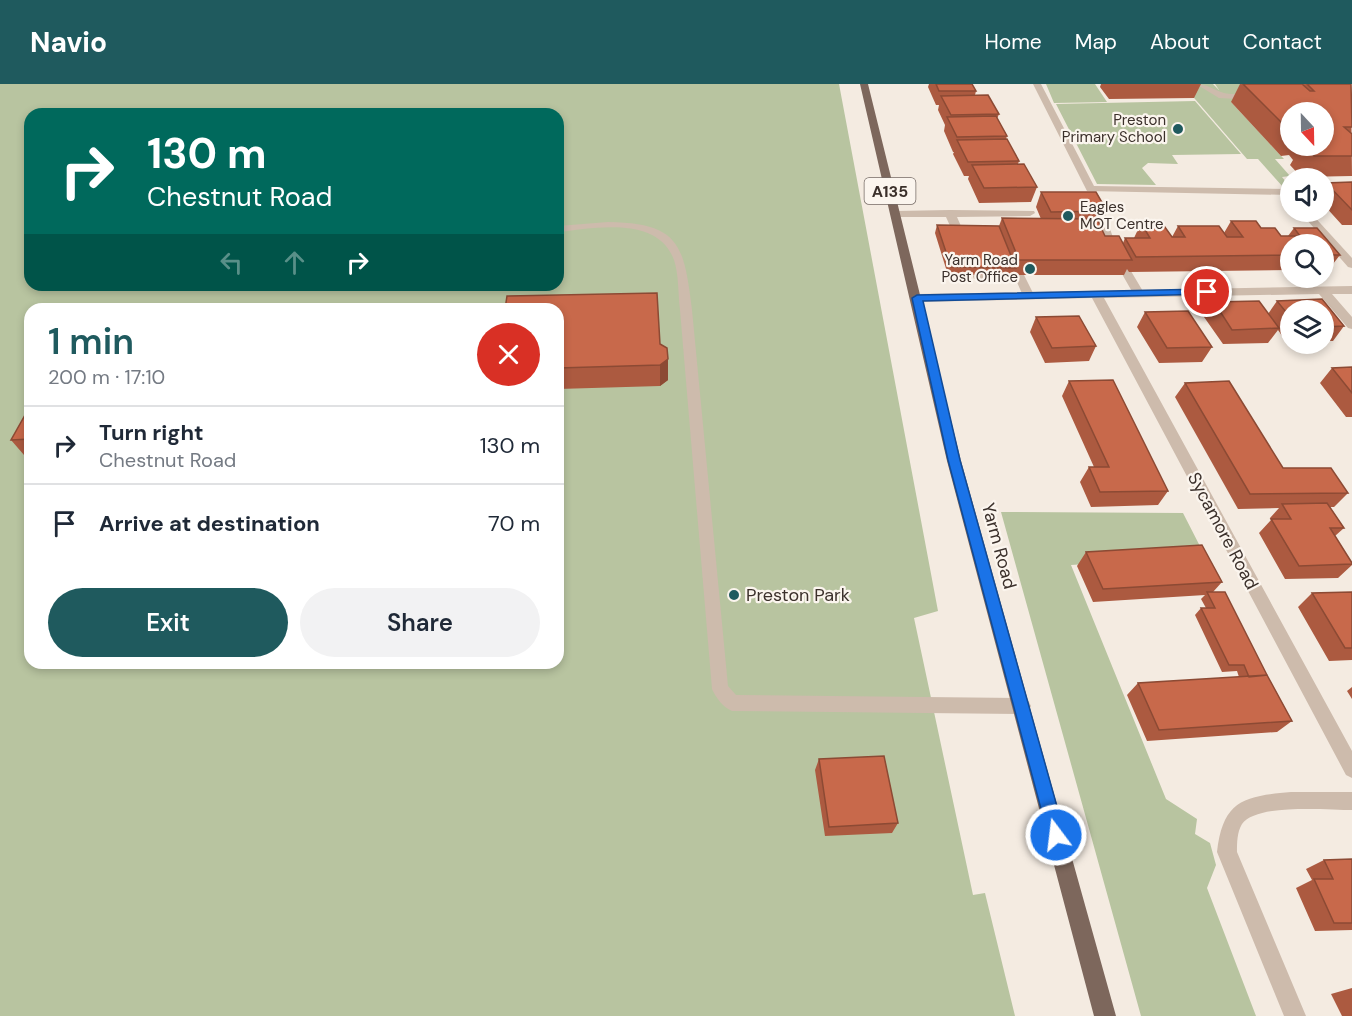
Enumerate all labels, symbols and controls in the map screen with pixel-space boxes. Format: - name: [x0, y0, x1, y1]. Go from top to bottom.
- text: Navio: [30, 24, 107, 61]
- text: Home: [984, 28, 1042, 56]
- text: Map: [1075, 28, 1117, 56]
- text: About: [1150, 28, 1210, 56]
- text: Contact: [1243, 28, 1322, 56]
- north arrow: [1280, 102, 1334, 156]
- map controls: [1280, 102, 1334, 354]
- place label: Preston Primary School: [1062, 110, 1166, 147]
- marker: Preston Primary School: [1171, 122, 1185, 136]
- text: 130 m: [147, 126, 267, 181]
- icon: right: [48, 132, 126, 210]
- button: sound: [1280, 168, 1334, 222]
- road number: A135: [864, 178, 916, 204]
- text: Chestnut Road: [147, 179, 332, 214]
- place label: Eagles MOT Centre: [1080, 197, 1164, 234]
- marker: Eagles MOT Centre: [1061, 209, 1075, 223]
- button: search: [1280, 234, 1334, 288]
- icon: left: [215, 246, 248, 279]
- icon: ahead: [278, 246, 311, 279]
- icon: right: [341, 246, 374, 279]
- place label: Yarm Road Post Office: [942, 250, 1018, 287]
- marker: Yarm Road Post Office: [1023, 262, 1037, 276]
- pin: [1181, 266, 1232, 317]
- icon: arrive: [1190, 275, 1223, 308]
- button: layers: [1280, 300, 1334, 354]
- text: 1 min: [48, 318, 134, 365]
- button: close: [477, 323, 540, 386]
- text: 200 m · 17:10: [48, 364, 165, 390]
- text: Turn right: [99, 418, 204, 447]
- icon: right: [48, 429, 81, 462]
- text: 130 m: [480, 431, 540, 460]
- text: Chestnut Road: [99, 447, 236, 473]
- street label: Sycamore Road: [1182, 468, 1264, 594]
- street label: Yarm Road: [976, 500, 1022, 592]
- icon: arrive: [48, 507, 81, 540]
- text: Arrive at destination: [99, 509, 320, 538]
- text: 70 m: [488, 509, 540, 538]
- place label: Preston Park: [746, 583, 850, 607]
- button: Exit: [48, 588, 288, 657]
- button: Share: [300, 588, 540, 657]
- marker: Preston Park: [727, 588, 741, 602]
- position arrow: [1024, 803, 1088, 867]

